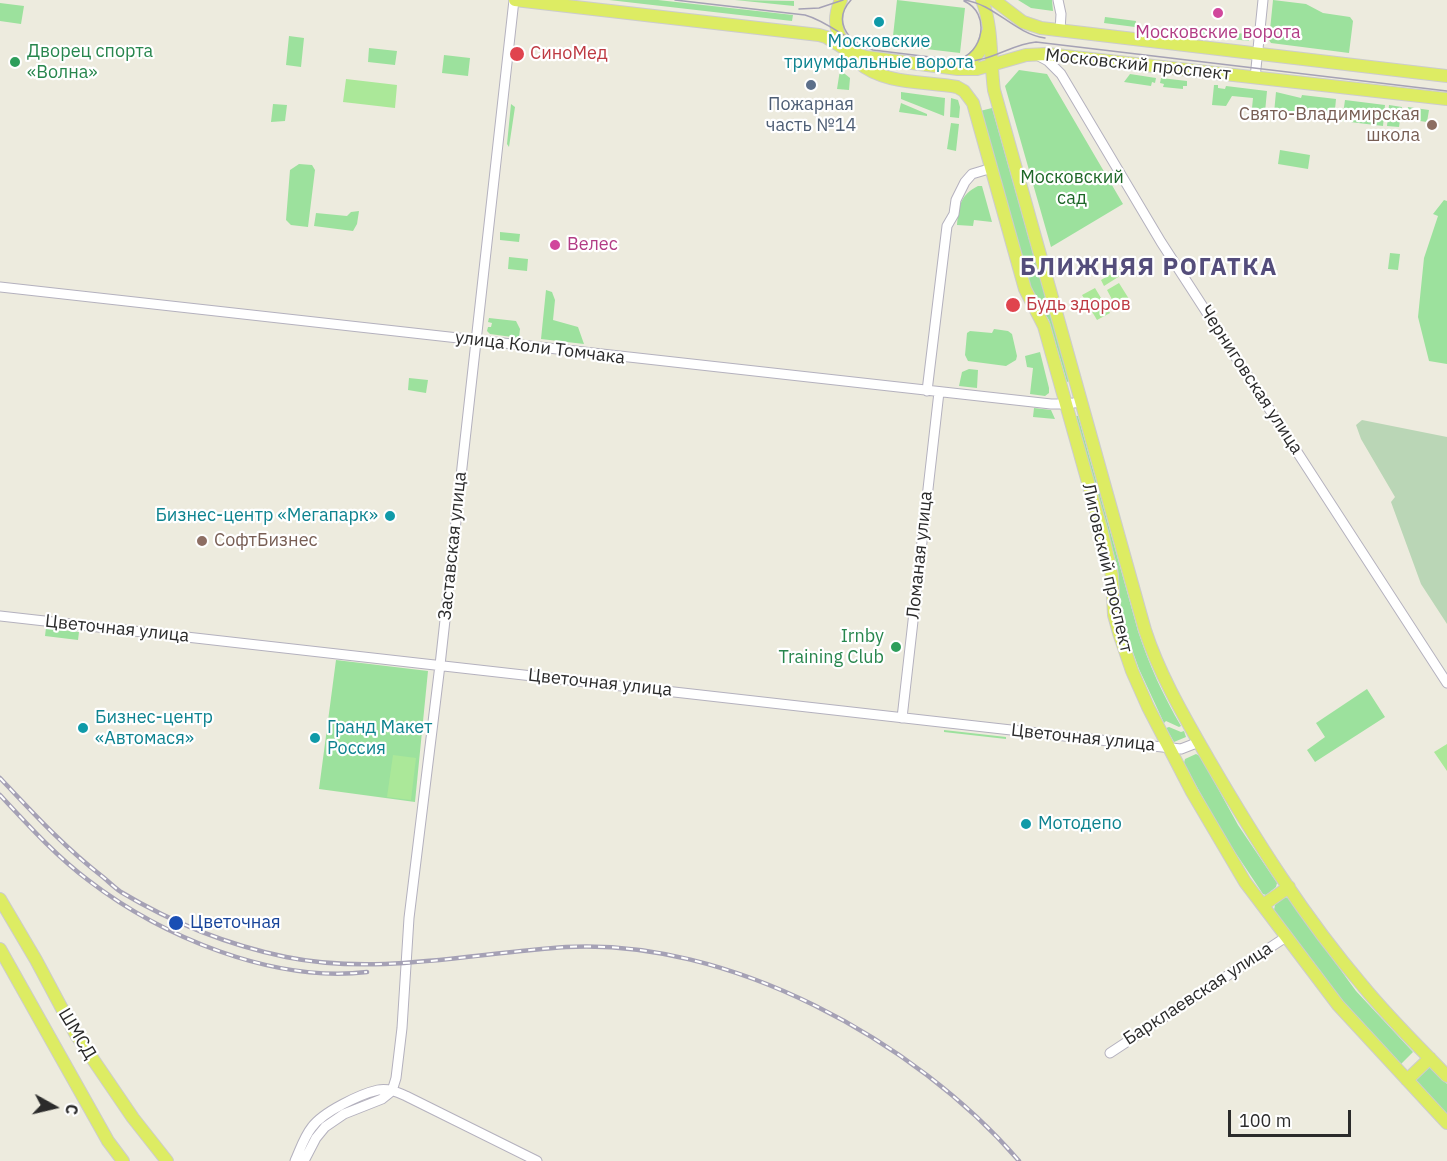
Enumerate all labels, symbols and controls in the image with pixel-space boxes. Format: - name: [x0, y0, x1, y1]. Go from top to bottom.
- marker: Московские ворота: [1211, 6, 1225, 20]
- marker: Московские триумфальные ворота: [872, 15, 886, 29]
- place label: Московские ворота: [1135, 22, 1301, 44]
- place label: Московские триумфальные ворота: [784, 31, 974, 74]
- place label: Дворец спорта «Волна»: [27, 41, 153, 84]
- place label: СиноМед: [530, 43, 608, 65]
- marker: СиноМед: [508, 45, 526, 63]
- street label: Московский проспект: [1044, 45, 1232, 85]
- marker: Дворец спорта «Волна»: [8, 55, 22, 69]
- marker: Пожарная часть №14: [804, 78, 818, 92]
- place label: Пожарная часть №14: [766, 94, 856, 136]
- place label: Свято-Владимирская школа: [1239, 104, 1420, 146]
- marker: Свято-Владимирская школа: [1425, 118, 1439, 132]
- park label: Московский сад: [1020, 167, 1124, 210]
- place label: Велес: [567, 234, 618, 256]
- marker: Велес: [548, 238, 562, 252]
- district label: БЛИЖНЯЯ РОГАТКА: [1020, 254, 1278, 282]
- place label: Будь здоров: [1026, 294, 1131, 316]
- marker: Будь здоров: [1004, 296, 1022, 314]
- street label: Черниговская улица: [1195, 302, 1307, 458]
- street label: улица Коли Томчака: [454, 327, 626, 369]
- street label: Заставская улица: [434, 471, 472, 621]
- street label: Лиговский проспект: [1077, 481, 1137, 655]
- street label: Ломаная улица: [903, 490, 937, 620]
- place label: Бизнес-центр «Мегапарк»: [155, 505, 378, 527]
- marker: Бизнес-центр «Мегапарк»: [383, 509, 397, 523]
- place label: СофтБизнес: [214, 530, 318, 552]
- marker: СофтБизнес: [195, 534, 209, 548]
- street label: Цветочная улица: [44, 611, 190, 647]
- place label: Irnby Training Club: [778, 626, 884, 668]
- marker: Irnby Training Club: [889, 640, 903, 654]
- street label: Цветочная улица: [527, 665, 673, 701]
- place label: Бизнес-центр «Автомася»: [95, 707, 213, 750]
- place label: Гранд Макет Россия: [327, 717, 433, 760]
- street label: Цветочная улица: [1010, 720, 1156, 756]
- marker: Бизнес-центр «Автомася»: [76, 721, 90, 735]
- marker: Гранд Макет Россия: [308, 731, 322, 745]
- place label: Мотодепо: [1038, 813, 1122, 835]
- marker: Мотодепо: [1019, 817, 1033, 831]
- place label: Цветочная: [190, 912, 281, 934]
- marker: Цветочная: [167, 914, 185, 932]
- street label: Барклаевская улица: [1119, 938, 1277, 1050]
- street label: ШМСД: [53, 1004, 101, 1064]
- north arrow: [24, 1077, 84, 1137]
- scale bar: [1231, 1098, 1354, 1136]
- text: С: [61, 1103, 82, 1116]
- text: 100 m: [1239, 1109, 1291, 1132]

